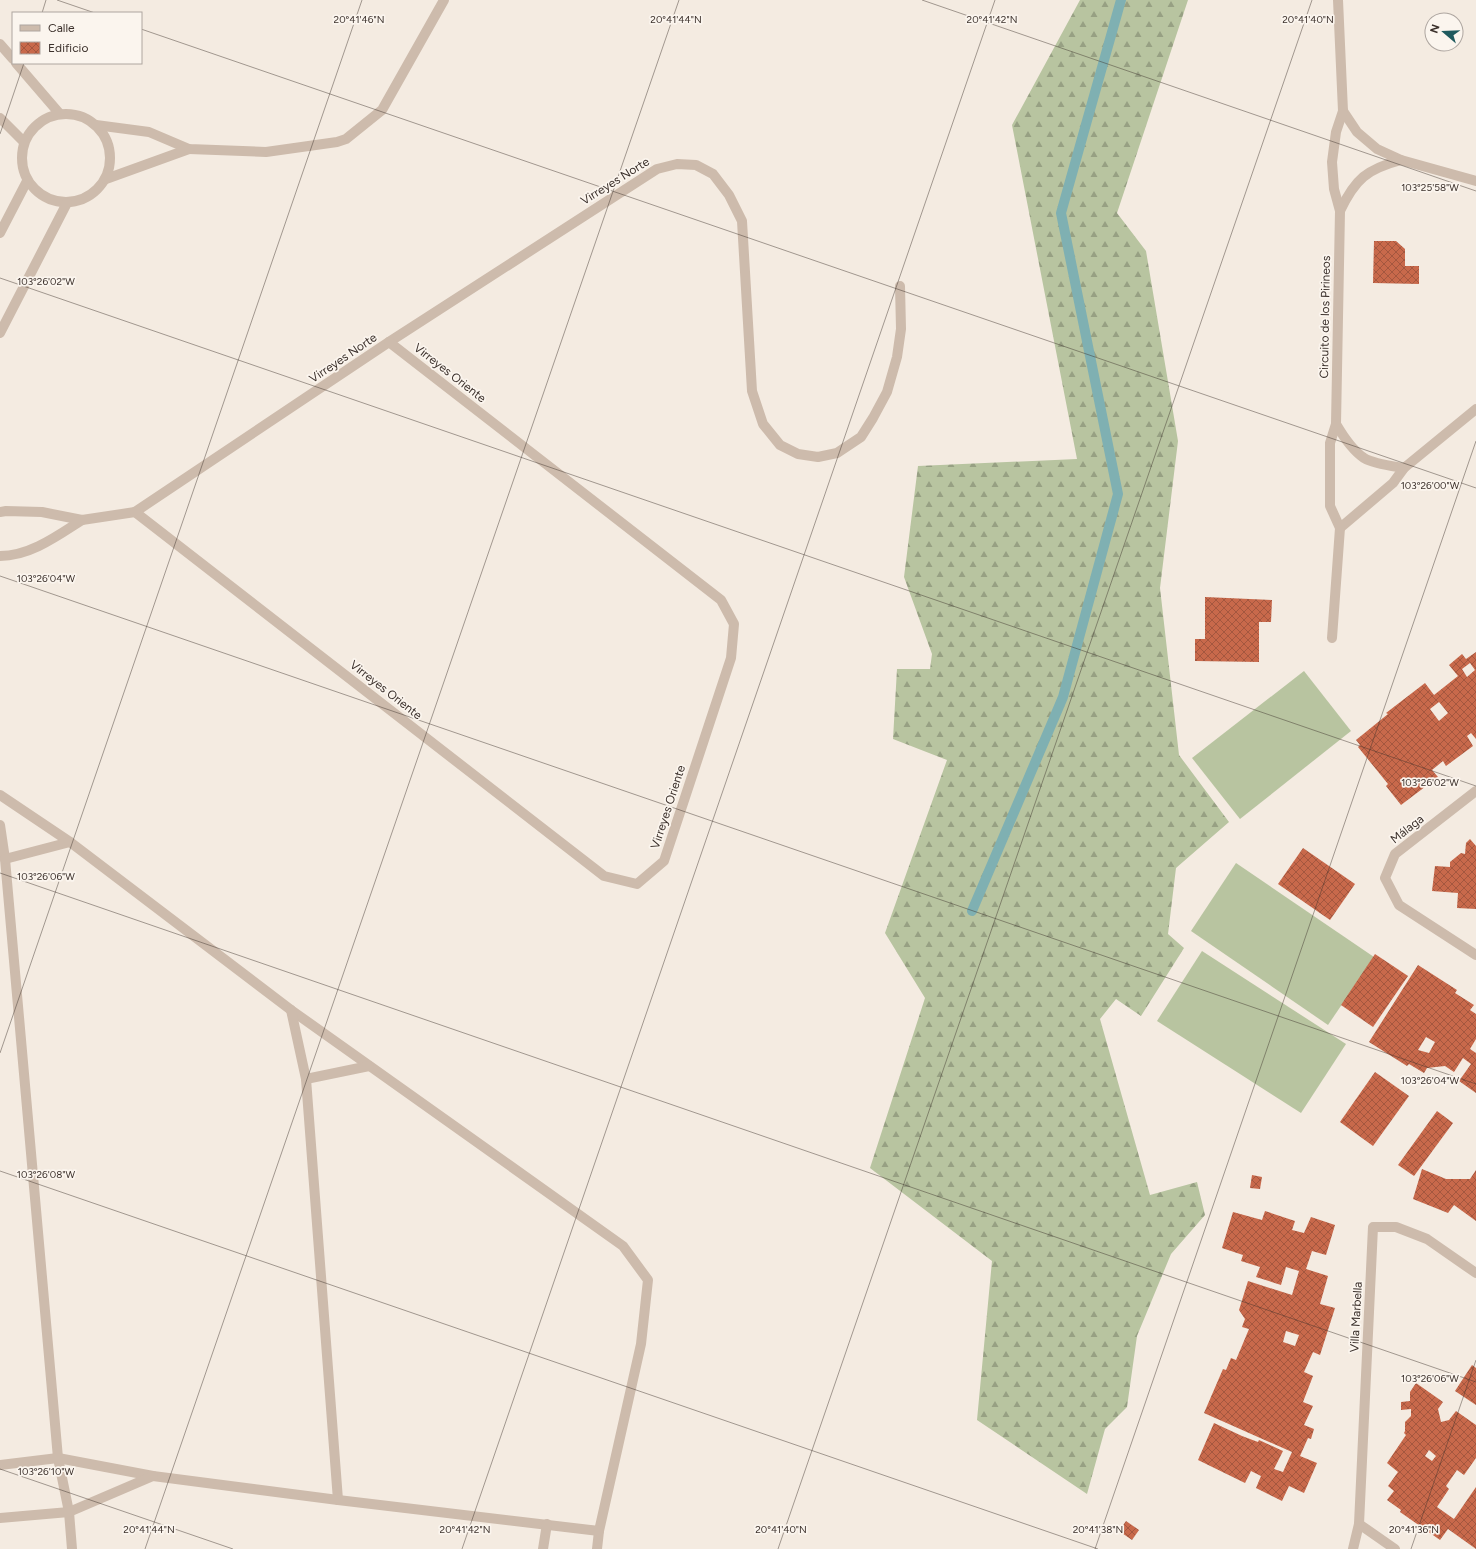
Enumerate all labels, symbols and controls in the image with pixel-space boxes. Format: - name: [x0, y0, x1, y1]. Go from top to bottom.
- legend: [12, 12, 142, 64]
- north arrow: [1424, 12, 1464, 52]
- text: 20°41'46"N: [334, 13, 384, 26]
- text: 20°41'44"N: [650, 13, 702, 26]
- text: 20°41'42"N: [967, 13, 1017, 26]
- text: 20°41'40"N: [1282, 13, 1334, 26]
- text: Calle: [48, 21, 75, 35]
- text: N: [1427, 23, 1443, 35]
- text: Edificio: [48, 41, 88, 55]
- street label: Virreyes Norte: [578, 154, 652, 208]
- text: 103°25'58"W: [1401, 181, 1459, 194]
- street label: Circuito de los Pirineos: [1317, 255, 1333, 379]
- text: 103°26'02"W: [17, 275, 75, 288]
- street label: Virreyes Norte: [307, 330, 380, 386]
- street label: Virreyes Oriente: [411, 341, 489, 406]
- text: 103°26'00"W: [1401, 479, 1460, 492]
- text: 103°26'04"W: [17, 572, 76, 585]
- street label: Virreyes Oriente: [347, 658, 425, 723]
- street label: Virreyes Oriente: [648, 763, 688, 851]
- text: 103°26'02"W: [1401, 776, 1459, 789]
- street label: Málaga: [1388, 812, 1426, 846]
- text: 103°26'06"W: [17, 870, 75, 883]
- text: 103°26'04"W: [1401, 1074, 1460, 1087]
- text: 103°26'08"W: [17, 1168, 76, 1181]
- street label: Villa Marbella: [1347, 1281, 1365, 1353]
- text: 103°26'06"W: [1401, 1372, 1459, 1385]
- text: 103°26'10"W: [18, 1465, 75, 1478]
- text: 20°41'44"N: [123, 1523, 175, 1536]
- text: 20°41'42"N: [440, 1523, 490, 1536]
- text: 20°41'40"N: [755, 1523, 807, 1536]
- text: 20°41'38"N: [1073, 1523, 1123, 1536]
- text: 20°41'36"N: [1389, 1523, 1439, 1536]

